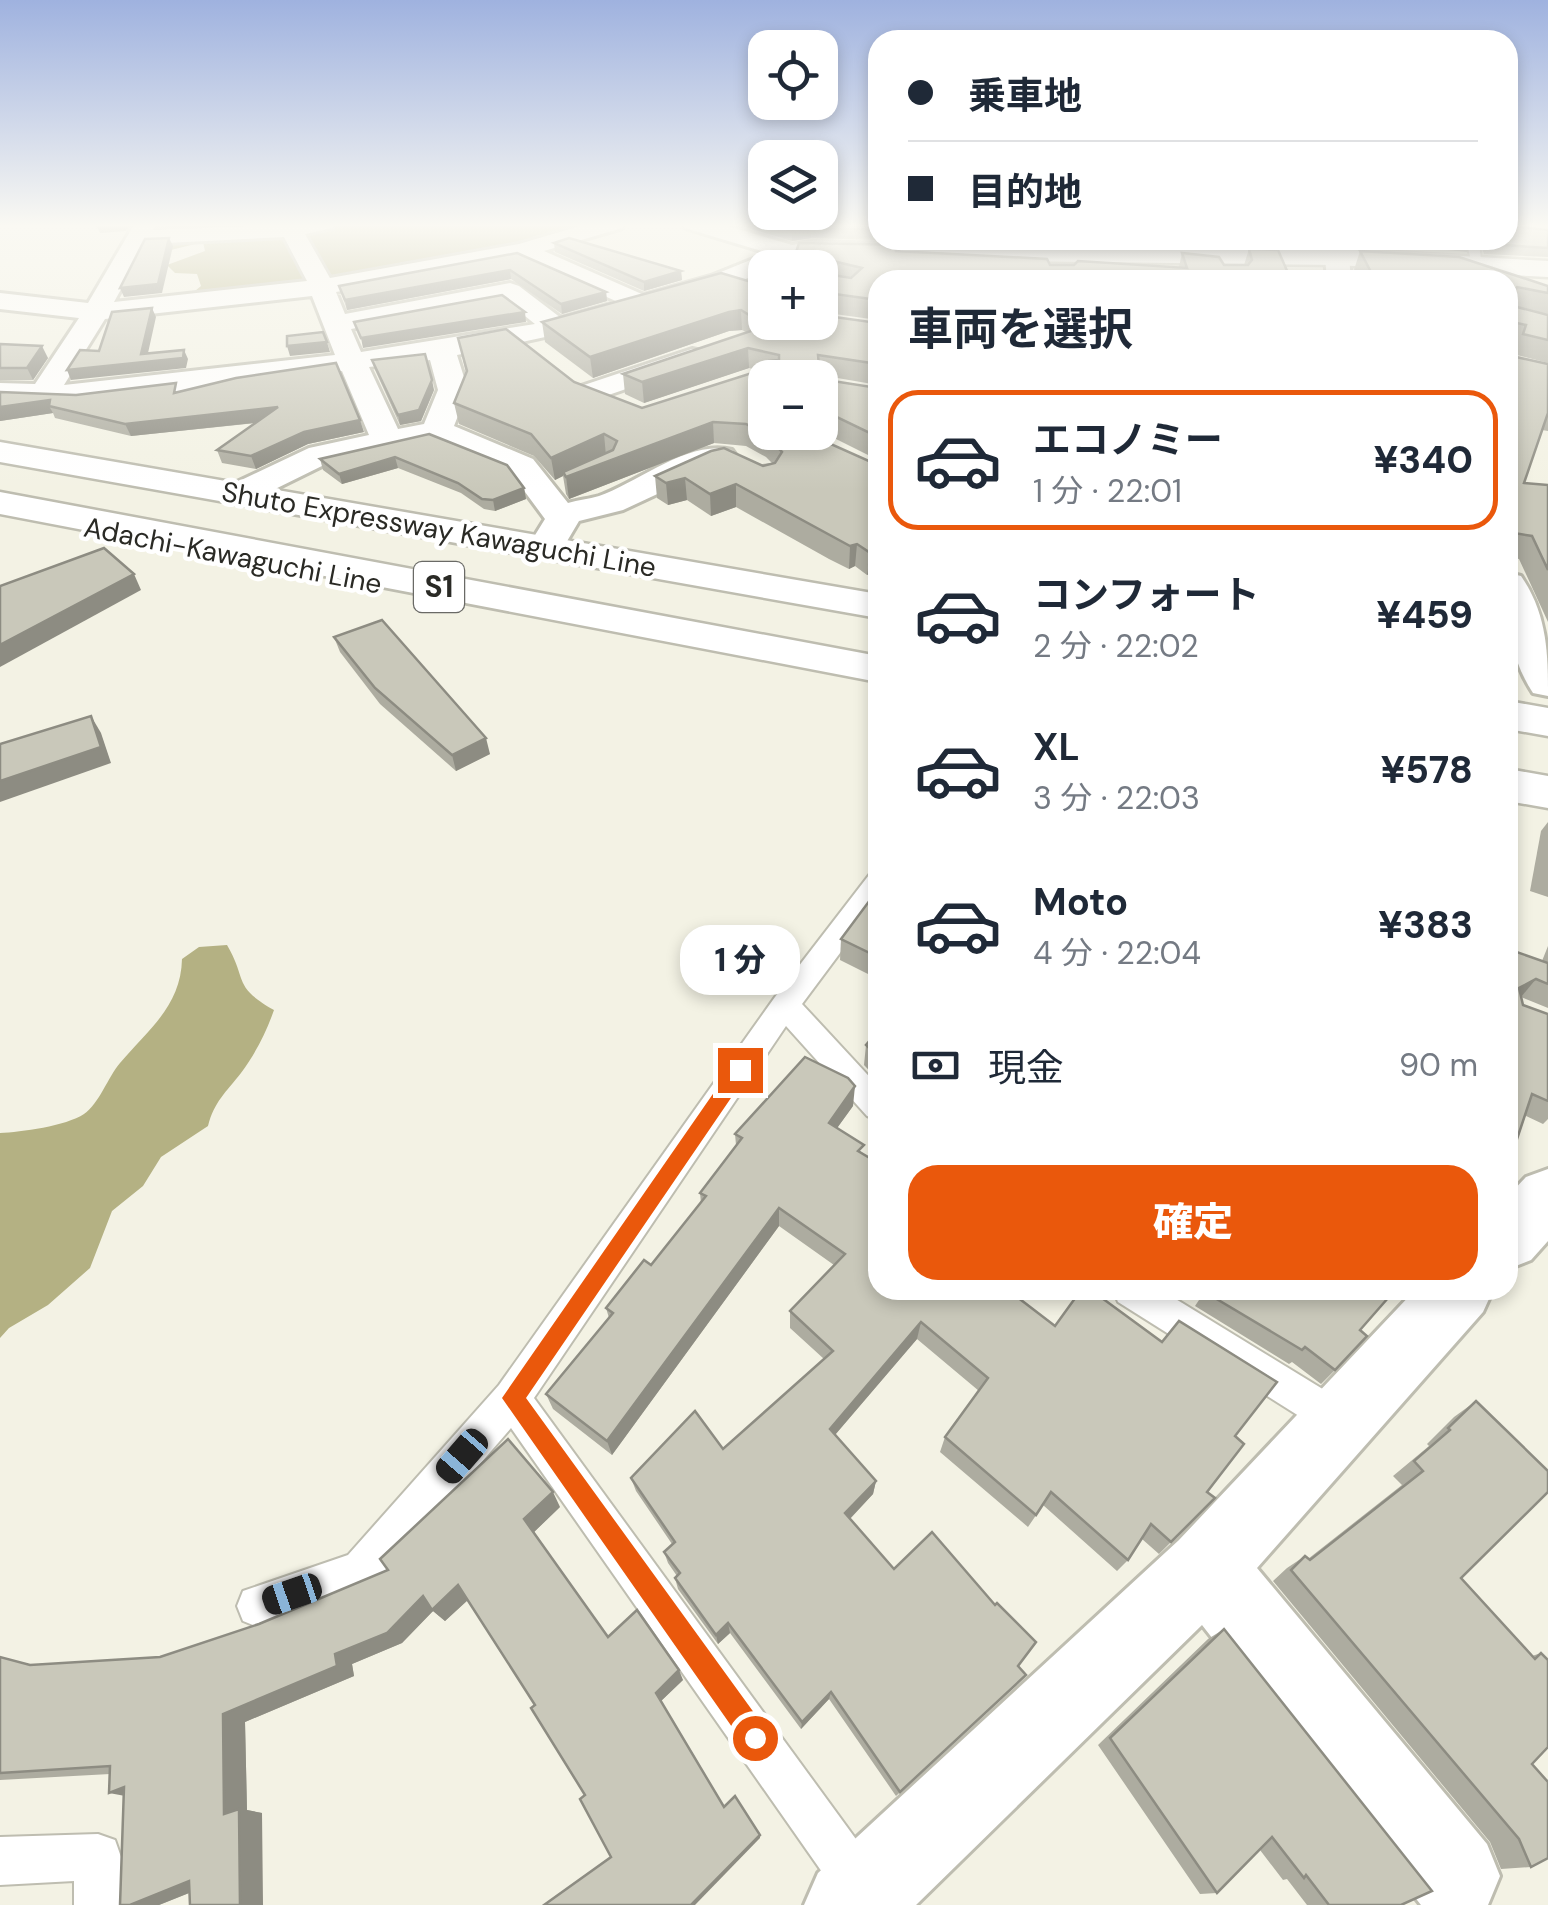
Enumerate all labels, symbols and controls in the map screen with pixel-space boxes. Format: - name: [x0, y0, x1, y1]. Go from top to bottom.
- map controls: [748, 30, 838, 450]
- button: locate: [748, 30, 838, 120]
- text: 乗車地: [968, 71, 1082, 121]
- button: layers: [748, 140, 838, 230]
- text: 目的地: [968, 167, 1082, 217]
- button: +: [748, 250, 838, 340]
- text: 車両を選択: [908, 300, 1133, 359]
- button: −: [748, 360, 838, 450]
- icon: car: [913, 415, 1003, 505]
- text: エコノミー: [1033, 415, 1223, 465]
- text: ¥340: [1373, 435, 1473, 485]
- text: 1 分 · 22:01: [1033, 470, 1182, 512]
- street label: Shuto Expressway Kawaguchi Line: [219, 473, 659, 586]
- street label: Adachi-Kawaguchi Line: [81, 508, 385, 603]
- road number: S1: [414, 562, 464, 612]
- icon: car: [913, 570, 1003, 660]
- text: コンフォート: [1033, 570, 1260, 620]
- text: ¥459: [1376, 590, 1473, 640]
- text: 2 分 · 22:02: [1033, 625, 1199, 667]
- text: XL: [1033, 722, 1080, 772]
- icon: car: [913, 725, 1003, 815]
- text: ¥578: [1380, 745, 1473, 795]
- text: 3 分 · 22:03: [1033, 777, 1200, 819]
- text: Moto: [1033, 877, 1128, 927]
- icon: car: [913, 880, 1003, 970]
- text: ¥383: [1378, 900, 1473, 950]
- callout: 1 分: [680, 925, 800, 995]
- text: 4 分 · 22:04: [1033, 932, 1201, 974]
- text: 1 分: [714, 939, 766, 981]
- icon: cash: [908, 1038, 963, 1093]
- text: 現金: [988, 1043, 1064, 1093]
- text: 90 m: [1399, 1044, 1478, 1086]
- route end: [718, 1048, 763, 1093]
- button: 確定: [908, 1165, 1478, 1280]
- car: [431, 1424, 493, 1488]
- car: [259, 1570, 325, 1618]
- route start: [733, 1716, 778, 1761]

